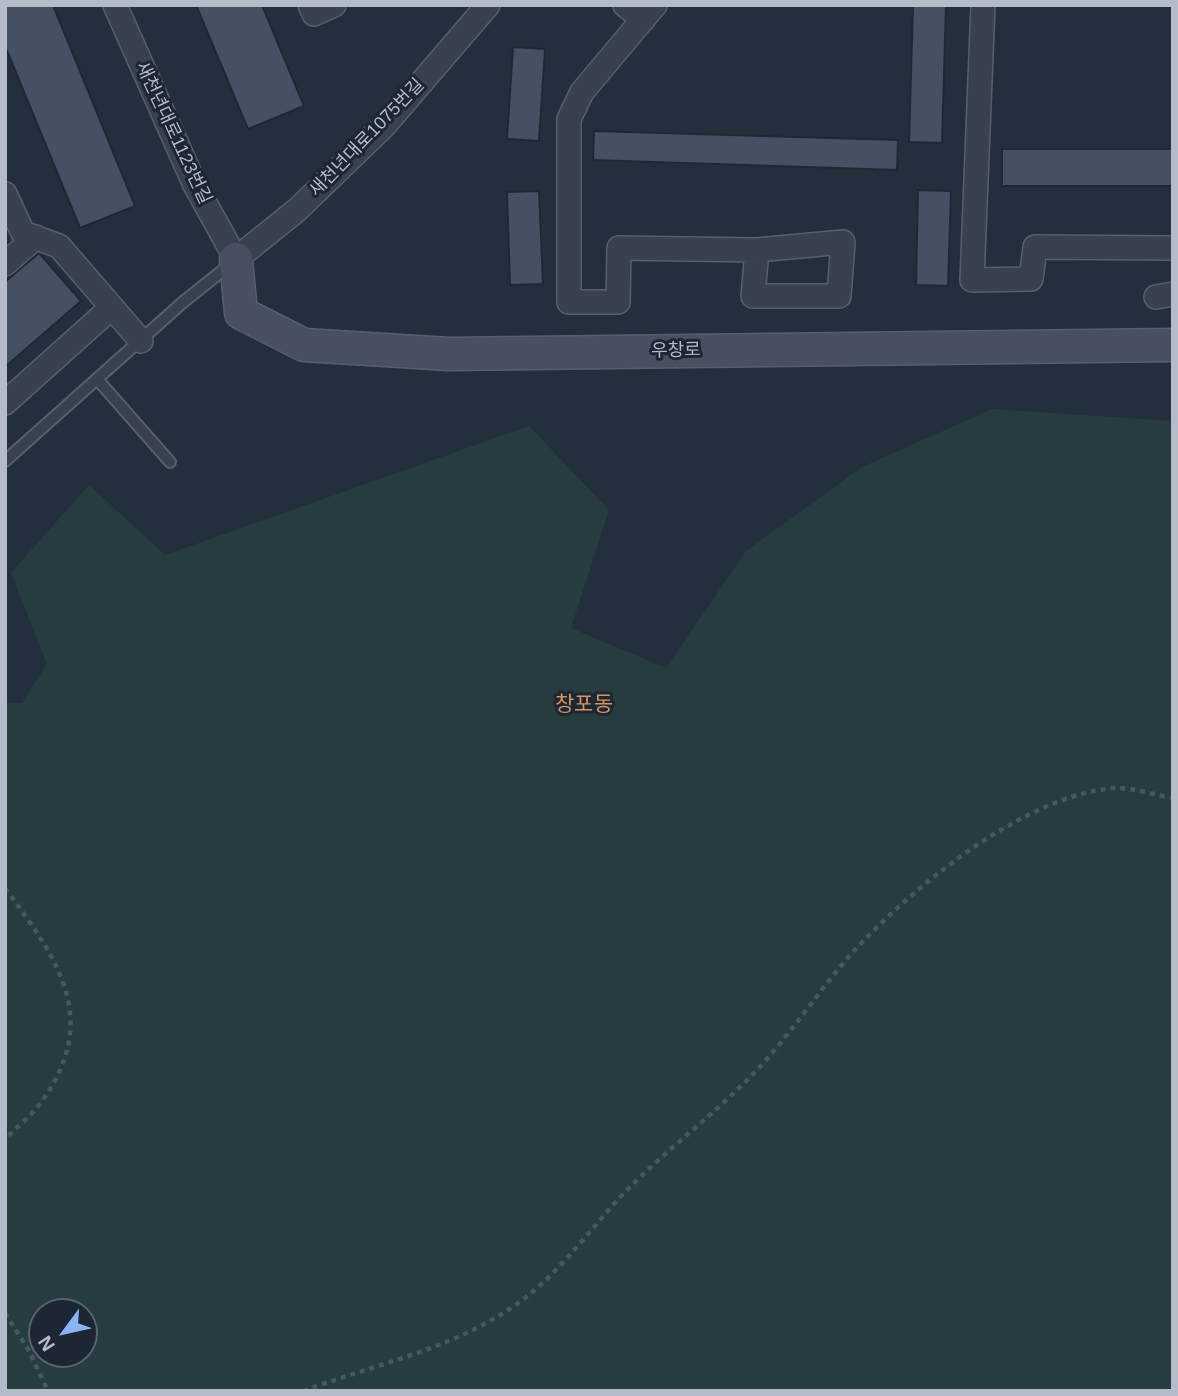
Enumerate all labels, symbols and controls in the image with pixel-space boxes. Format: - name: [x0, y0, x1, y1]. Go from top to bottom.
- street label: 새천년대로1123번길: [131, 58, 215, 208]
- street label: 새천년대로1075번길: [305, 74, 429, 202]
- street label: 우창로: [651, 340, 701, 362]
- district label: 창포동: [555, 692, 613, 718]
- north arrow: [28, 1298, 98, 1368]
- text: N: [34, 1332, 59, 1355]

